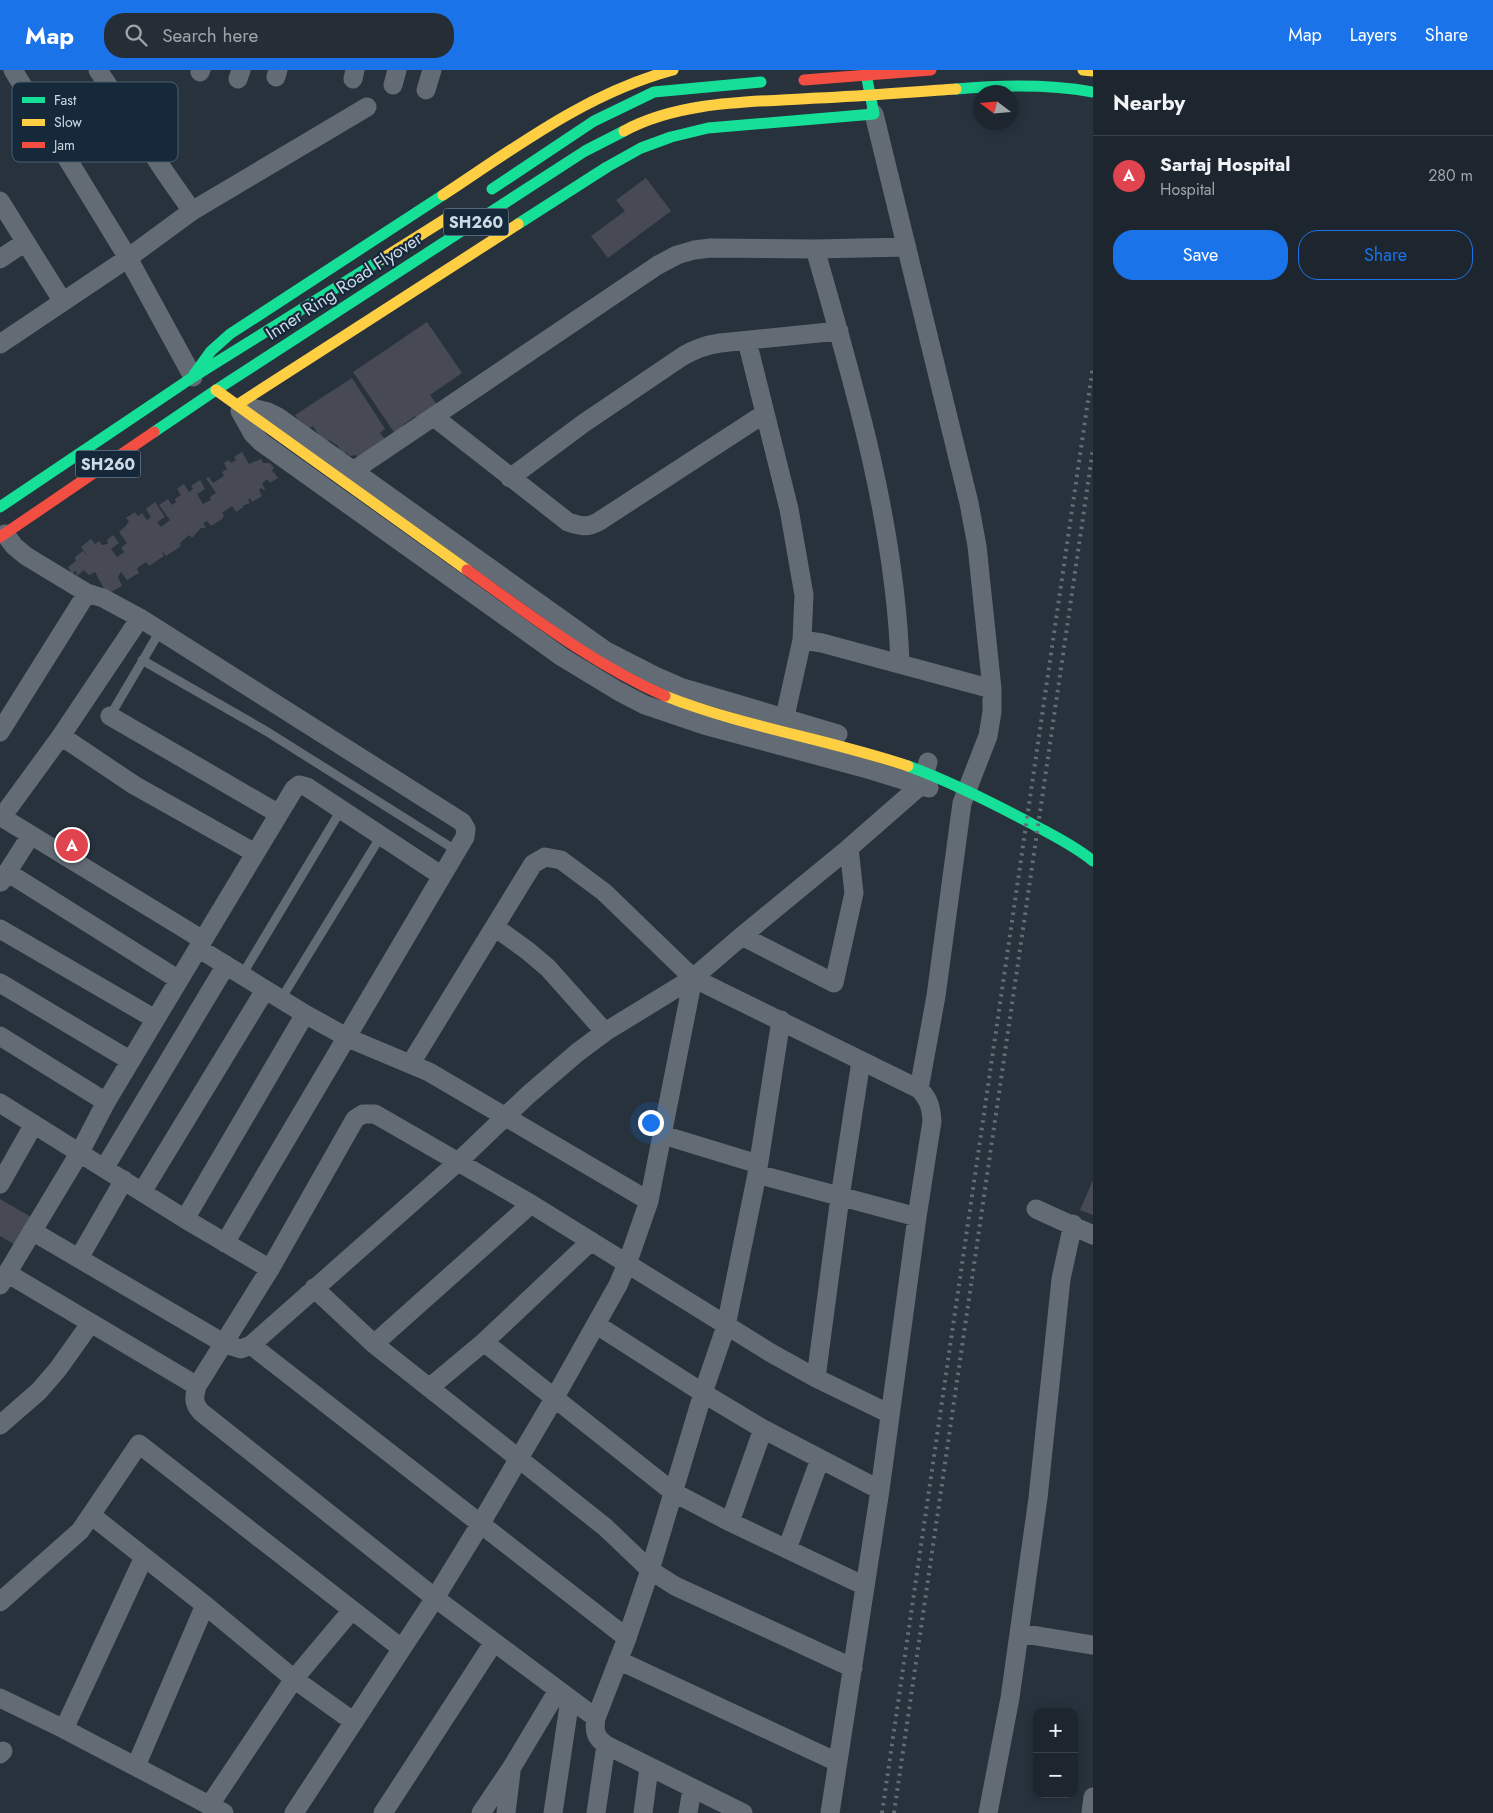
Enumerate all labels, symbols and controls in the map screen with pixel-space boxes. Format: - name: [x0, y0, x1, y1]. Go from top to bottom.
- search box: [104, 13, 454, 58]
- text: Map: [25, 18, 74, 53]
- icon: search: [122, 21, 150, 49]
- text: Search here: [162, 22, 258, 49]
- text: Map: [1288, 22, 1322, 48]
- text: Layers: [1350, 22, 1397, 48]
- text: Share: [1425, 22, 1468, 48]
- legend: [12, 82, 178, 162]
- north arrow: [973, 85, 1018, 130]
- text: Nearby: [1113, 88, 1185, 118]
- text: Fast: [54, 90, 77, 110]
- text: Slow: [54, 112, 82, 132]
- text: Jam: [52, 135, 75, 155]
- text: Sartaj Hospital: [1160, 151, 1290, 178]
- text: A: [1123, 164, 1135, 187]
- text: 280 m: [1428, 164, 1473, 187]
- text: Hospital: [1160, 178, 1215, 201]
- road number: SH260: [444, 208, 508, 236]
- street label: Inner Ring Road Flyover: [261, 225, 428, 346]
- button: Save: [1113, 230, 1288, 280]
- button: Share: [1298, 230, 1473, 280]
- road number: SH260: [76, 450, 140, 478]
- pin: A: [56, 826, 88, 864]
- your location: [638, 1110, 664, 1136]
- map controls: [1033, 1708, 1078, 1798]
- button: +: [1033, 1708, 1078, 1753]
- button: −: [1033, 1753, 1078, 1798]

